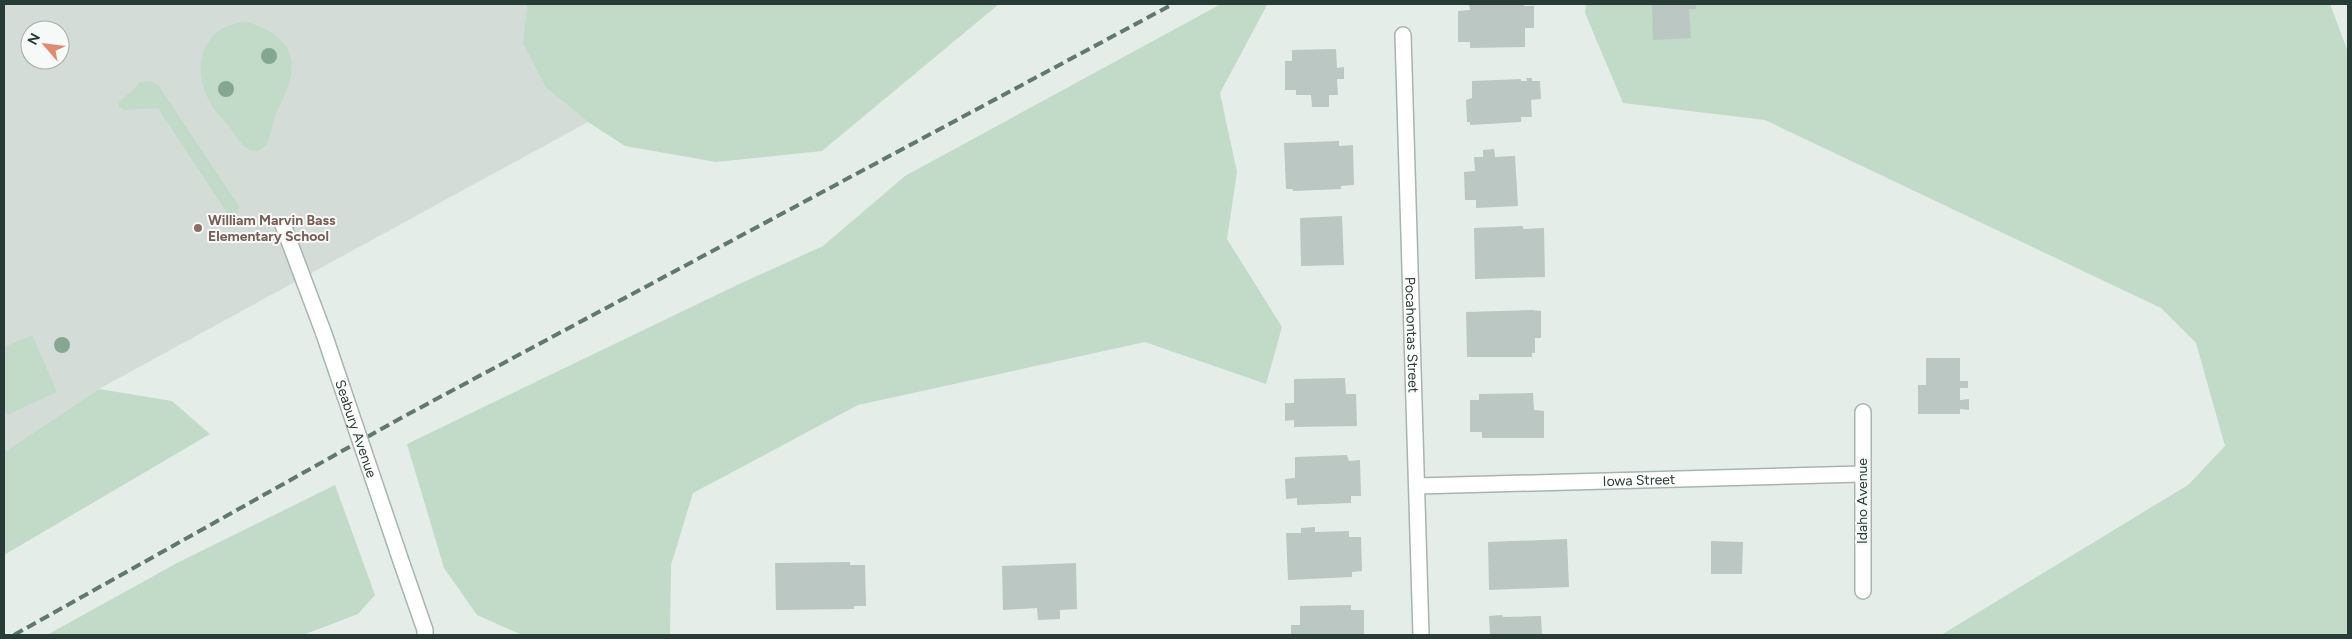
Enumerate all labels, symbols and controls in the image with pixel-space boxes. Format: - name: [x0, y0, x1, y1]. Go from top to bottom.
- north arrow: [20, 20, 70, 70]
- text: N: [24, 30, 44, 48]
- place label: William Marvin Bass Elementary School: [208, 212, 336, 245]
- marker: William Marvin Bass Elementary School: [192, 222, 204, 234]
- street label: Pocahontas Street: [1402, 277, 1422, 393]
- street label: Seabury Avenue: [332, 377, 381, 480]
- street label: Idaho Avenue: [1854, 458, 1871, 544]
- street label: Iowa Street: [1602, 471, 1675, 489]

